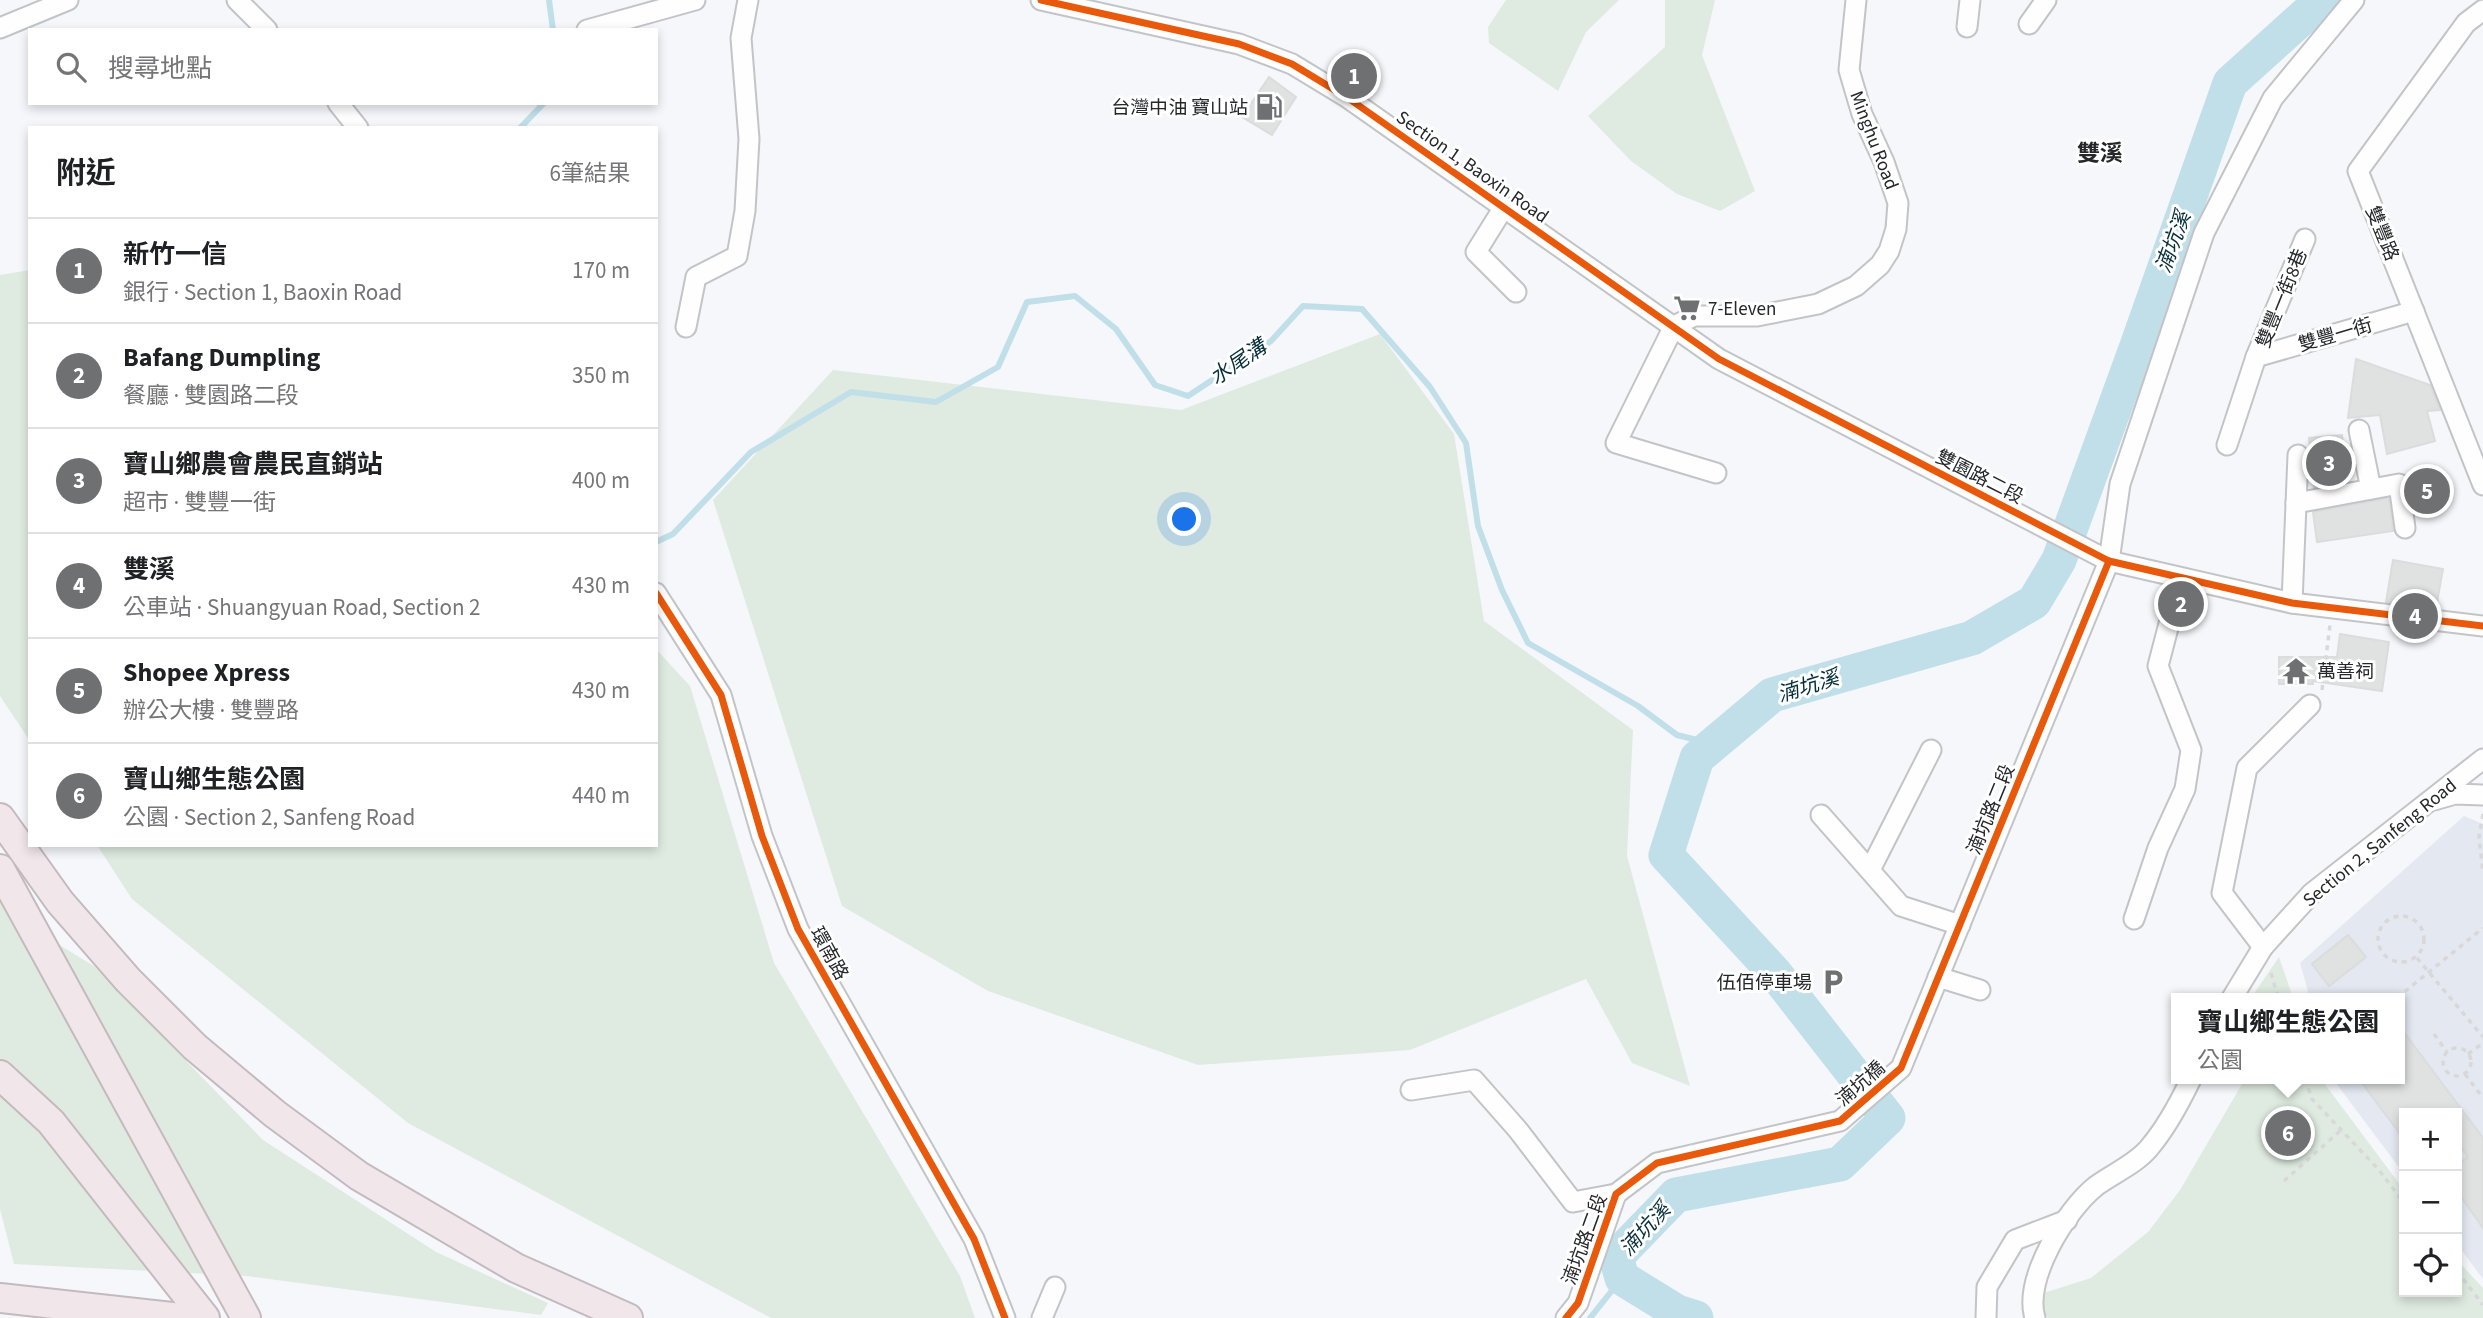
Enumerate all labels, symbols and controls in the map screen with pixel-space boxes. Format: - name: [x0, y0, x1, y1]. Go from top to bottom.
- search box: [28, 28, 658, 105]
- icon: search: [52, 48, 90, 86]
- text: 搜尋地點: [108, 50, 212, 87]
- pin: 1: [1331, 50, 1377, 102]
- street label: Minghu Road: [1842, 87, 1905, 194]
- fuel station icon: 台灣中油 寶山站: [1254, 92, 1284, 122]
- place label: 台灣中油 寶山站: [1111, 95, 1248, 122]
- street label: Section 1, Baoxin Road: [1390, 104, 1554, 230]
- district label: 雙溪: [2077, 137, 2123, 170]
- text: 附近: [56, 152, 116, 195]
- text: 6筆結果: [550, 157, 630, 190]
- street label: 雙豐路: [2358, 202, 2405, 265]
- water label: 湳坑溪: [2148, 204, 2199, 277]
- text: 新竹一信: [123, 236, 227, 273]
- street label: 雙豐一街8巷: [2250, 245, 2314, 352]
- text: 1: [73, 254, 85, 287]
- text: 170 m: [572, 254, 630, 287]
- text: 銀行 · Section 1, Baoxin Road: [123, 276, 402, 309]
- supermarket icon: 7-Eleven: [1672, 293, 1702, 323]
- place label: 7-Eleven: [1708, 296, 1776, 323]
- street label: 雙豐一街: [2295, 312, 2376, 359]
- water label: 水尾溝: [1203, 330, 1275, 392]
- text: Bafang Dumpling: [123, 339, 320, 376]
- text: 2: [73, 359, 85, 392]
- text: 350 m: [572, 359, 630, 392]
- text: 餐廳 · 雙園路二段: [123, 379, 299, 412]
- pin: 3: [2306, 437, 2352, 489]
- street label: 雙園路二段: [1931, 444, 2028, 511]
- text: 寶山鄉農會農民直銷站: [123, 446, 383, 483]
- text: 3: [73, 464, 85, 497]
- text: 400 m: [572, 464, 630, 497]
- pin: 5: [2404, 465, 2450, 517]
- text: 超市 · 雙豐一街: [123, 486, 276, 519]
- your location: [1167, 502, 1201, 536]
- text: 雙溪: [123, 551, 175, 588]
- text: 4: [73, 569, 85, 602]
- text: 430 m: [572, 569, 630, 602]
- pin: 2: [2158, 578, 2204, 630]
- pin: 4: [2392, 590, 2438, 642]
- text: 公車站 · Shuangyuan Road, Section 2: [123, 591, 481, 624]
- text: Shopee Xpress: [123, 654, 290, 691]
- temple icon: 萬善祠: [2281, 656, 2311, 686]
- place label: 萬善祠: [2317, 659, 2374, 686]
- water label: 湳坑溪: [1773, 662, 1845, 710]
- text: 5: [73, 674, 85, 707]
- text: 430 m: [572, 674, 630, 707]
- text: 辦公大樓 · 雙豐路: [123, 694, 299, 727]
- street label: 湳坑路二段: [1961, 760, 2022, 859]
- text: 寶山鄉生態公園: [123, 761, 305, 798]
- street label: Section 2, Sanfeng Road: [2297, 773, 2463, 914]
- text: 6: [73, 779, 85, 812]
- text: 440 m: [572, 779, 630, 812]
- text: 公園 · Section 2, Sanfeng Road: [123, 801, 415, 834]
- street label: 環南路: [803, 922, 854, 985]
- parking icon: 伍佰停車場: [1818, 967, 1848, 997]
- place label: 伍佰停車場: [1717, 970, 1812, 997]
- popup: [2171, 993, 2405, 1084]
- text: 寶山鄉生態公園: [2197, 1004, 2379, 1041]
- text: 公園: [2197, 1044, 2243, 1077]
- street label: 湳坑橋: [1831, 1055, 1891, 1113]
- pin: 6: [2265, 1107, 2311, 1159]
- map controls: [2399, 1108, 2462, 1297]
- button: +: [2399, 1108, 2462, 1171]
- button: −: [2399, 1171, 2462, 1234]
- street label: 湳坑路二段: [1556, 1190, 1614, 1289]
- water label: 湳坑溪: [1613, 1193, 1679, 1262]
- button: locate: [2399, 1234, 2462, 1297]

